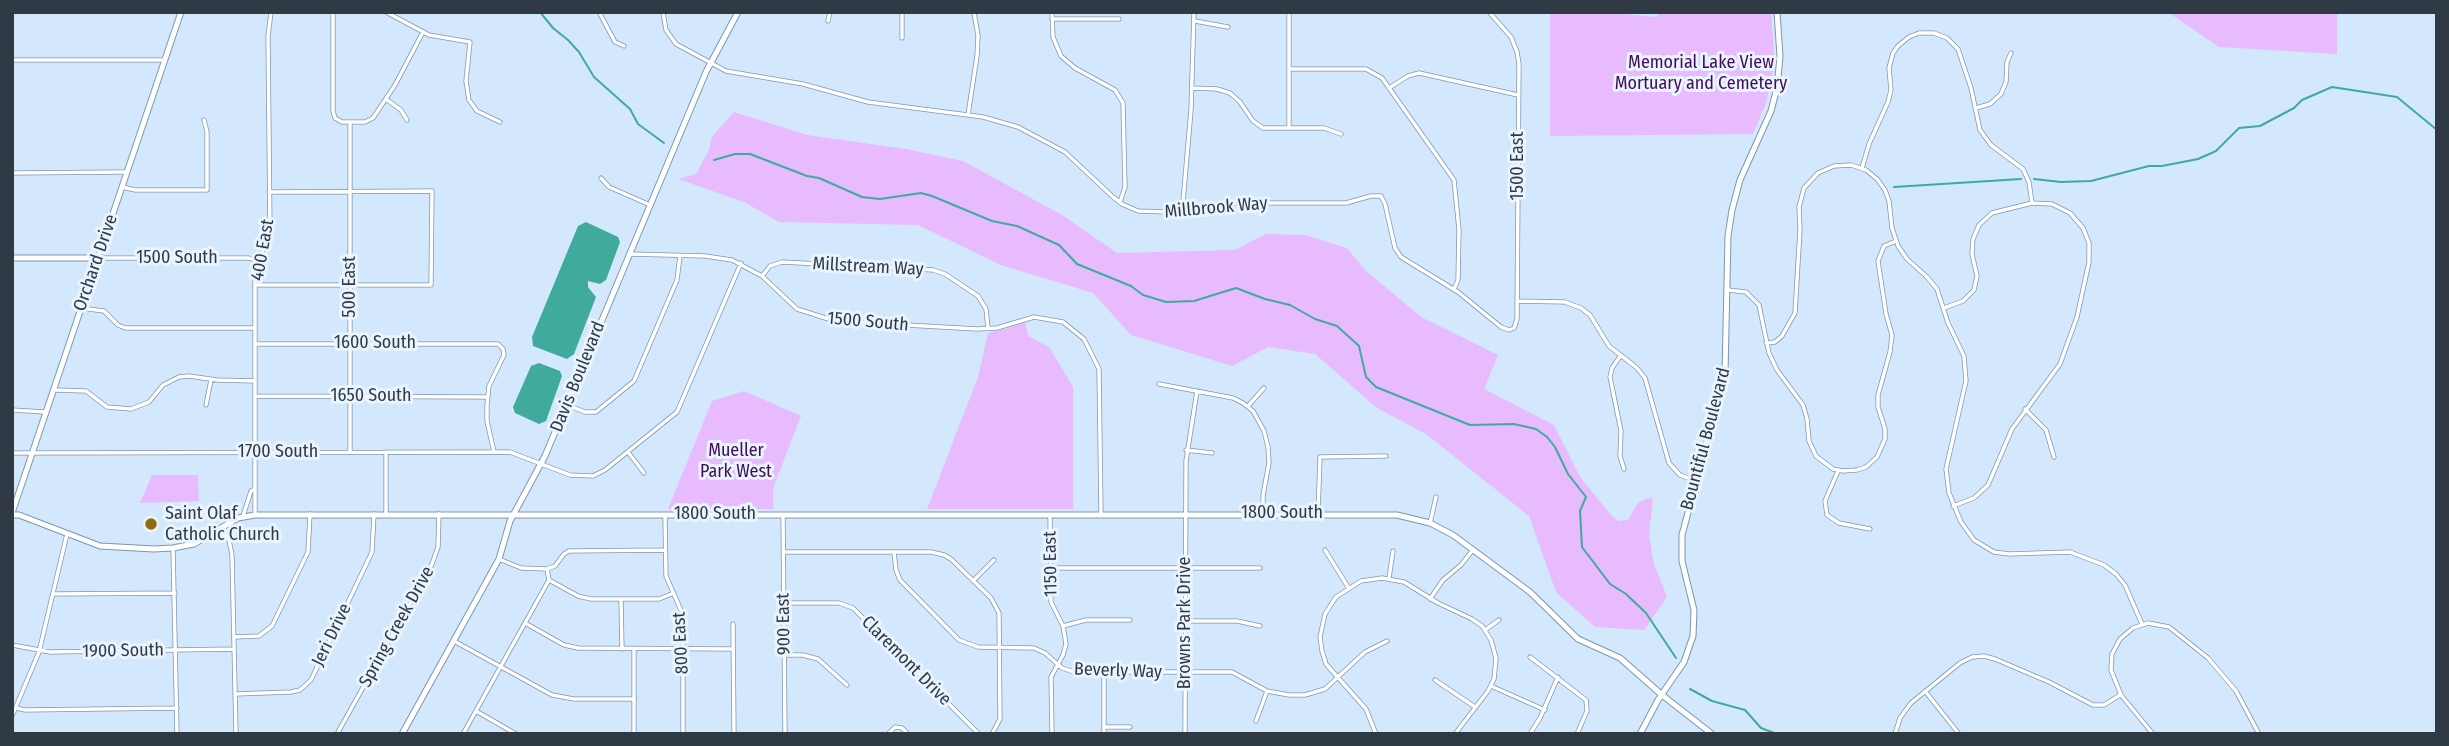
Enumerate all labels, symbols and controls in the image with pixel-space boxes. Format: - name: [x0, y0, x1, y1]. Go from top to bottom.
- park label: Memorial Lake View Mortuary and Cemetery: [1615, 52, 1787, 94]
- street label: 1500 East: [1507, 132, 1529, 200]
- street label: Millbrook Way: [1164, 193, 1268, 223]
- street label: Orchard Drive: [69, 212, 123, 314]
- street label: 400 East: [247, 218, 279, 282]
- street label: 1500 South: [136, 247, 218, 269]
- street label: Millstream Way: [812, 253, 924, 281]
- street label: 500 East: [339, 256, 361, 318]
- street label: 1500 South: [826, 308, 910, 336]
- street label: Davis Boulevard: [546, 318, 610, 436]
- street label: 1600 South: [334, 332, 416, 354]
- street label: Bountiful Boulevard: [1677, 365, 1735, 513]
- street label: 1650 South: [331, 385, 411, 407]
- park label: Mueller Park West: [700, 440, 772, 482]
- street label: 1700 South: [238, 441, 318, 463]
- street label: 1800 South: [1241, 502, 1323, 524]
- place label: Saint Olaf Catholic Church: [165, 503, 280, 546]
- street label: 1800 South: [674, 503, 756, 525]
- marker: Saint Olaf Catholic Church: [143, 516, 159, 532]
- street label: 1150 East: [1040, 531, 1062, 597]
- street label: Browns Park Drive: [1174, 557, 1196, 689]
- street label: Spring Creek Drive: [355, 563, 439, 691]
- street label: 900 East: [773, 593, 795, 655]
- street label: Jeri Drive: [308, 600, 356, 670]
- street label: 800 East: [669, 611, 693, 675]
- street label: Claremont Drive: [857, 612, 955, 710]
- street label: 1900 South: [82, 639, 164, 663]
- street label: Beverly Way: [1074, 659, 1162, 683]

